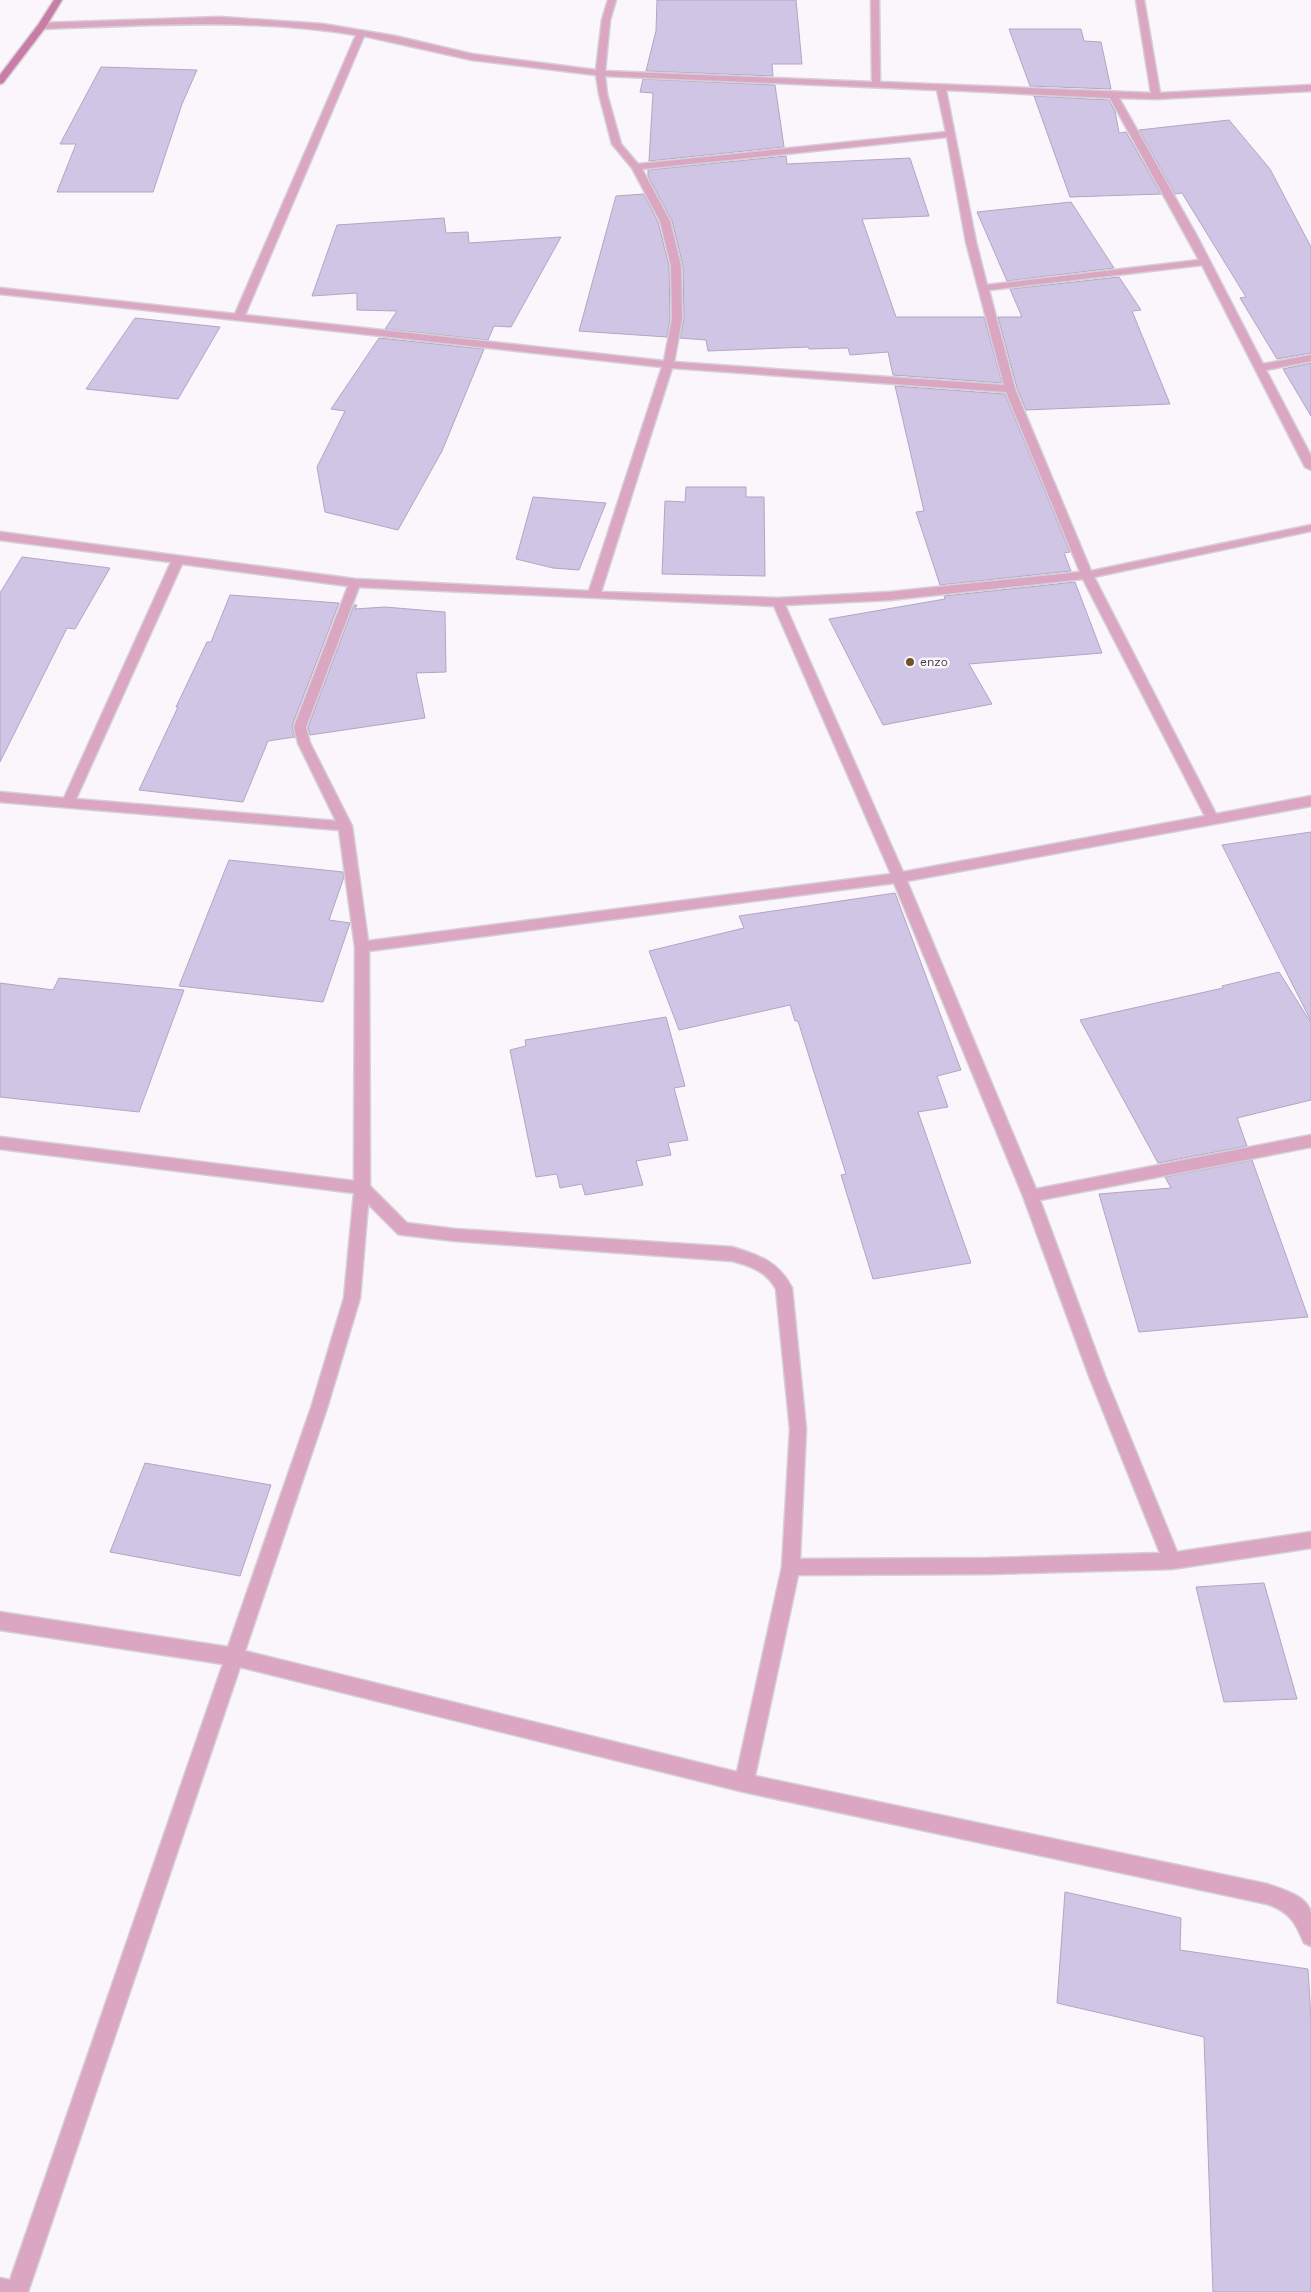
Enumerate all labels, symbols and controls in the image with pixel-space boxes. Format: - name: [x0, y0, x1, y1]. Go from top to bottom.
- place label: enzo: [920, 655, 948, 669]
- marker: enzo: [904, 656, 916, 668]

